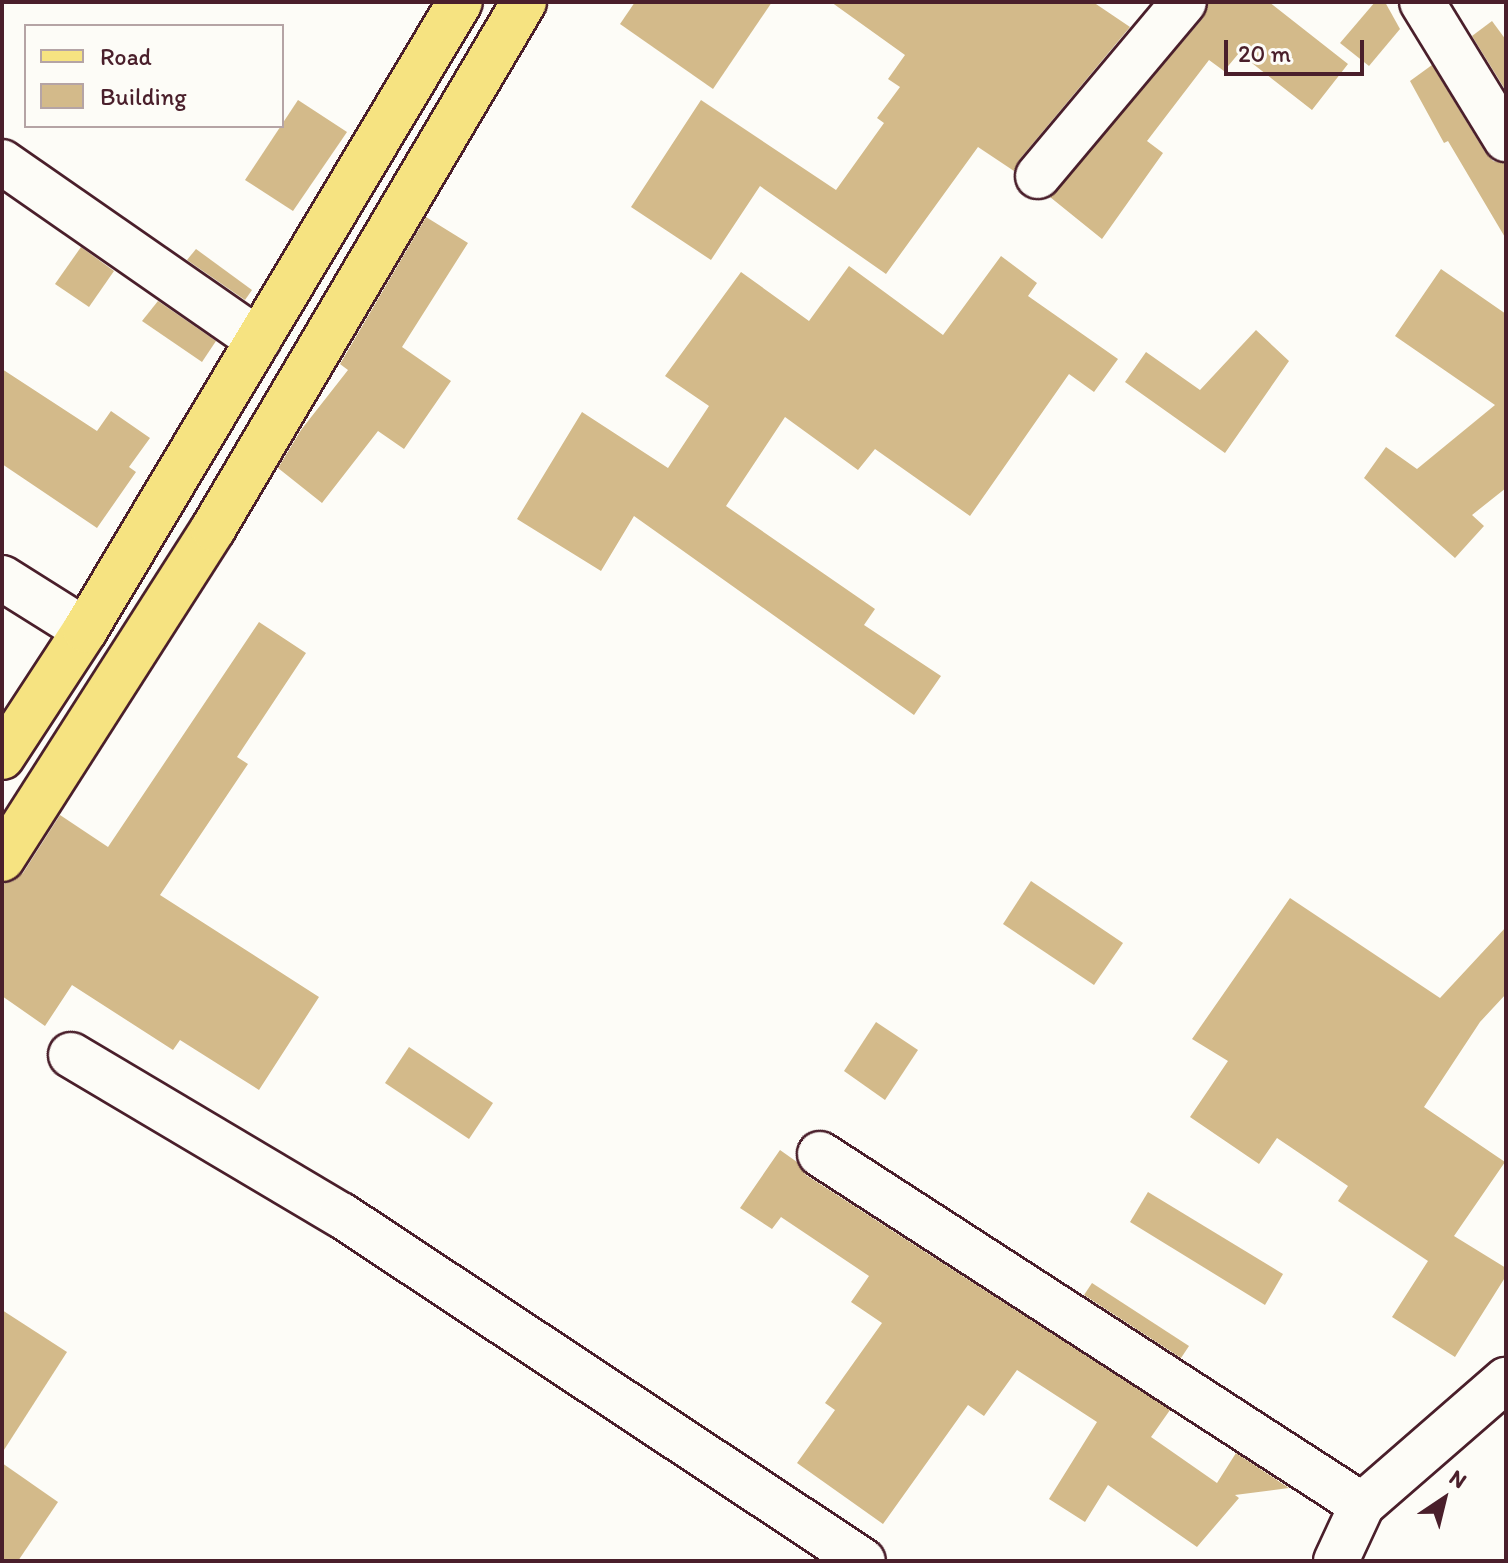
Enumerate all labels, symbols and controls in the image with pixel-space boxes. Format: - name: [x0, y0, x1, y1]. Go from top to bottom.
- legend: [24, 24, 284, 128]
- scale bar: [1228, 24, 1368, 74]
- text: 20 m: [1238, 39, 1291, 68]
- text: Road: [100, 42, 152, 71]
- text: Building: [100, 82, 187, 111]
- north arrow: [1404, 1459, 1484, 1539]
- text: N: [1444, 1464, 1472, 1494]

